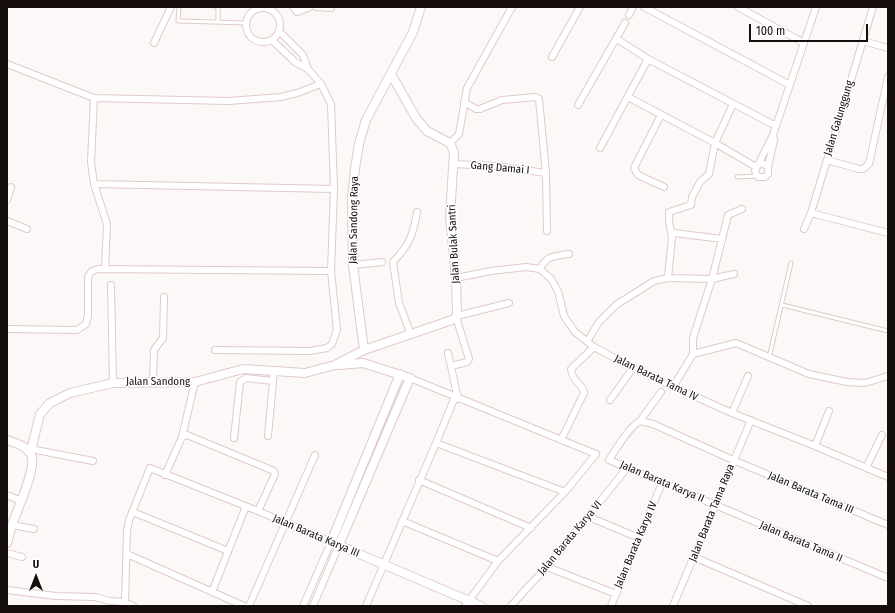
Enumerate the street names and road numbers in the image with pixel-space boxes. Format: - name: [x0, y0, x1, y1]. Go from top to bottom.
- street label: Jalan Galunggung: [821, 79, 857, 157]
- street label: Gang Damai I: [470, 159, 530, 177]
- street label: Jalan Sandong Raya: [347, 176, 361, 264]
- street label: Jalan Bulak Santri: [445, 204, 463, 284]
- street label: Jalan Barata Tama IV: [612, 352, 700, 404]
- street label: Jalan Sandong: [126, 375, 190, 389]
- street label: Jalan Barata Karya II: [618, 458, 706, 506]
- street label: Jalan Barata Tama Raya: [686, 462, 738, 564]
- street label: Jalan Barata Tama III: [766, 469, 856, 517]
- street label: Jalan Barata Karya VI: [535, 498, 605, 578]
- street label: Jalan Barata Karya IV: [612, 500, 660, 590]
- street label: Jalan Barata Karya III: [271, 512, 361, 560]
- street label: Jalan Barata Tama II: [758, 519, 844, 565]

